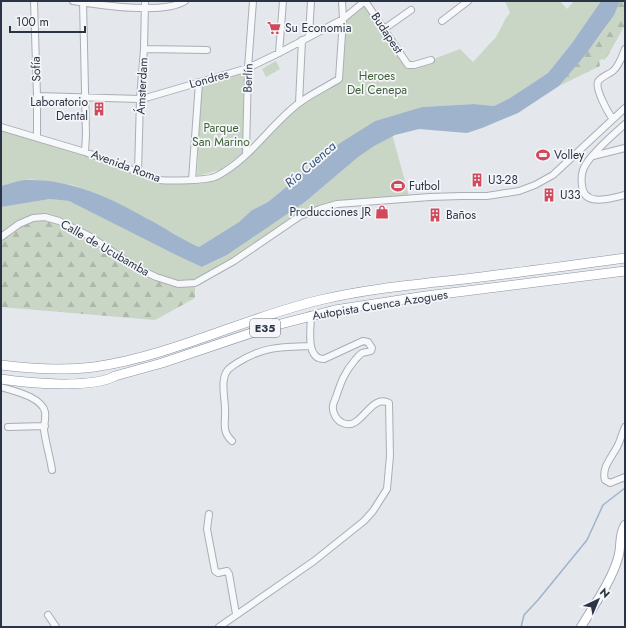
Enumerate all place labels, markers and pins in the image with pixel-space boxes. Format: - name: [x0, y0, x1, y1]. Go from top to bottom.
- place label: Su Economia: [285, 19, 352, 37]
- supermarket icon: Su Economia: [266, 20, 282, 36]
- place label: Laboratorio Dental: [30, 93, 88, 125]
- building icon: Laboratorio Dental: [91, 101, 107, 117]
- place label: Volley: [554, 146, 585, 164]
- sports icon: Volley: [535, 147, 551, 163]
- place label: U3-28: [488, 171, 518, 189]
- building icon: U3-28: [469, 172, 485, 188]
- place label: Futbol: [409, 177, 440, 195]
- sports icon: Futbol: [390, 178, 406, 194]
- place label: U33: [560, 186, 581, 204]
- building icon: U33: [541, 187, 557, 203]
- place label: Producciones JR: [289, 203, 371, 221]
- shop icon: Producciones JR: [374, 204, 390, 220]
- place label: Baños: [446, 206, 476, 224]
- building icon: Baños: [427, 207, 443, 223]

